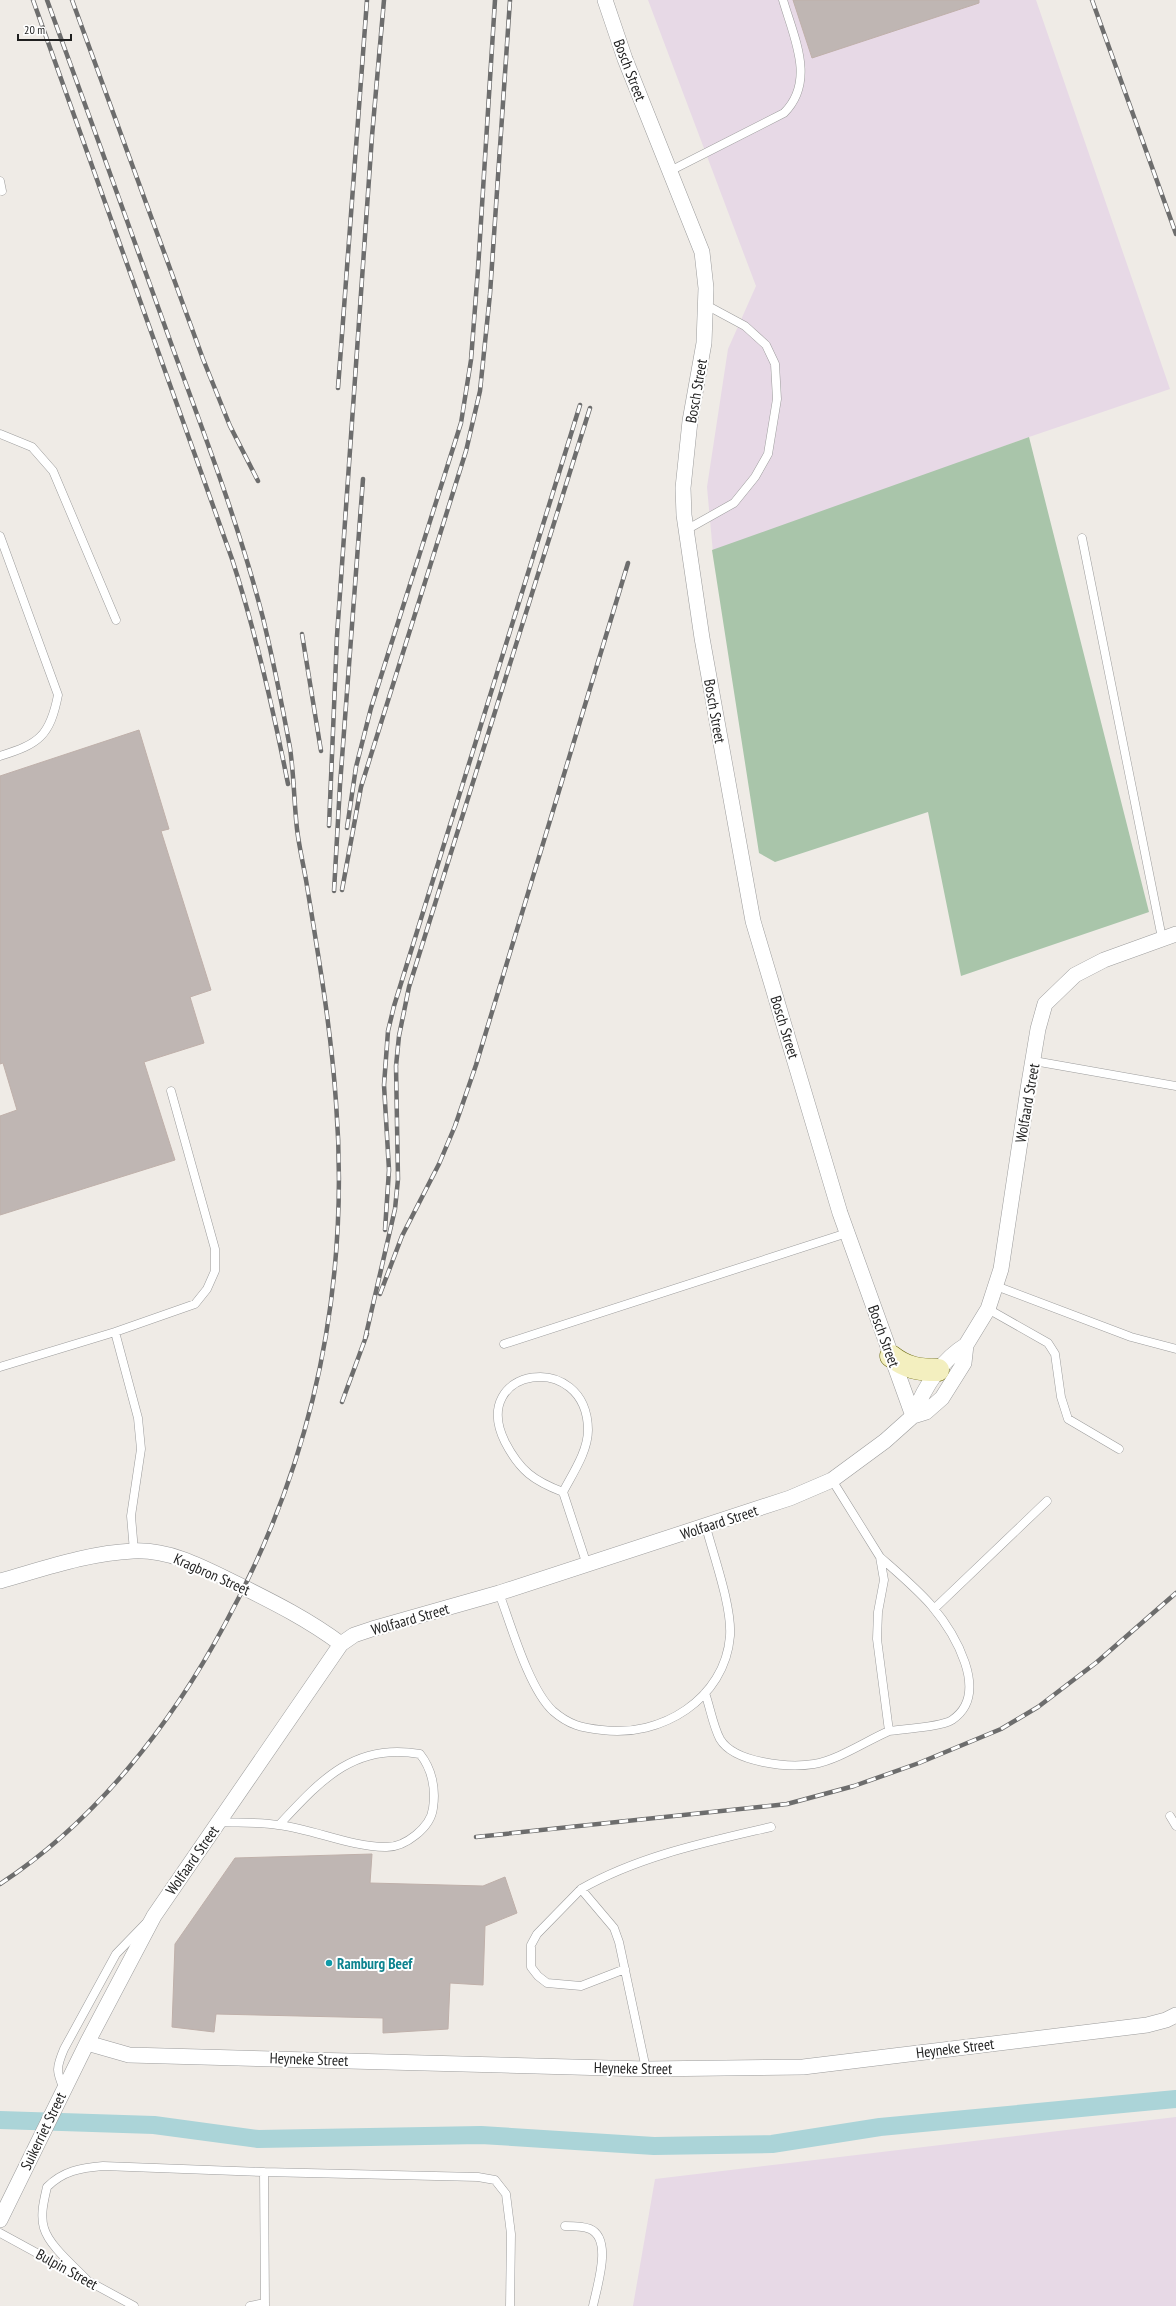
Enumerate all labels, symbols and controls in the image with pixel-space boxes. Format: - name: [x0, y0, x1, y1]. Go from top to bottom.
- scale bar: [18, 16, 71, 42]
- text: 20 m: [24, 22, 45, 37]
- street label: Bosch Street: [610, 36, 650, 104]
- street label: Bosch Street: [681, 357, 711, 425]
- street label: Bosch Street: [700, 677, 730, 745]
- street label: Bosch Street: [766, 993, 804, 1061]
- street label: Wolfaard Street: [1011, 1062, 1043, 1144]
- street label: Bosch Street: [864, 1302, 904, 1370]
- street label: Wolfaard Street: [678, 1501, 760, 1543]
- street label: Kragbron Street: [171, 1549, 253, 1599]
- street label: Wolfaard Street: [369, 1599, 451, 1639]
- street label: Wolfaard Street: [161, 1822, 223, 1898]
- place label: Ramburg Beef: [337, 1954, 413, 1973]
- marker: Ramburg Beef: [324, 1958, 334, 1968]
- street label: Heyneke Street: [915, 2034, 995, 2062]
- street label: Heyneke Street: [269, 2048, 349, 2070]
- street label: Heyneke Street: [594, 2058, 672, 2078]
- street label: Suikerriet Street: [16, 2089, 70, 2173]
- street label: Bulpin Street: [33, 2244, 101, 2294]

